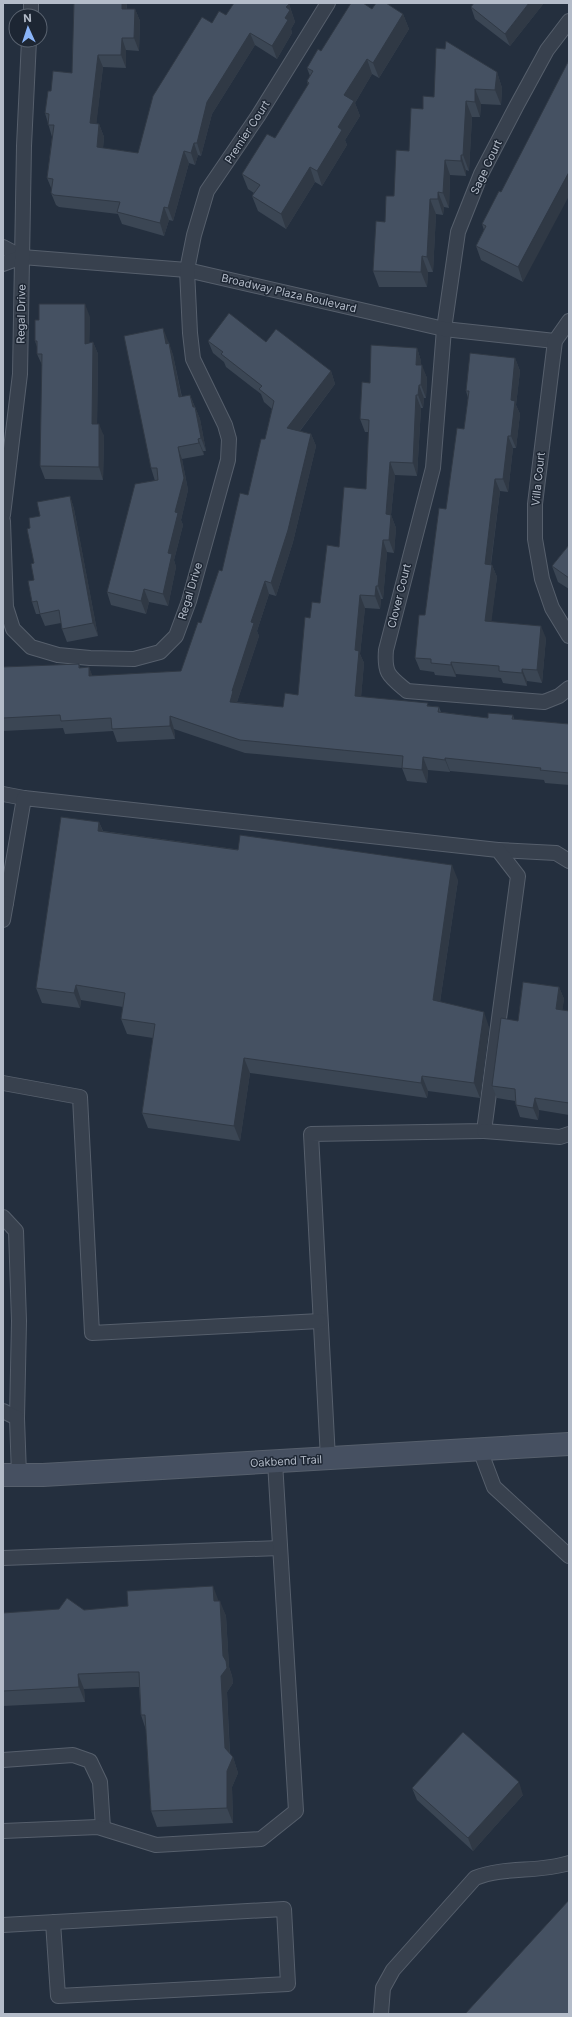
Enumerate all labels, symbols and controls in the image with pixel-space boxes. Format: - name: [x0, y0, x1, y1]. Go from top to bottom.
- north arrow: [8, 8, 48, 48]
- text: N: [23, 11, 32, 25]
- street label: Premier Court: [221, 98, 273, 166]
- street label: Sage Court: [467, 137, 505, 196]
- street label: Broadway Plaza Boulevard: [220, 271, 358, 315]
- street label: Regal Drive: [13, 284, 29, 344]
- street label: Villa Court: [528, 451, 548, 507]
- street label: Regal Drive: [175, 561, 205, 621]
- street label: Clover Court: [384, 562, 414, 630]
- street label: Oakbend Trail: [250, 1452, 322, 1470]

